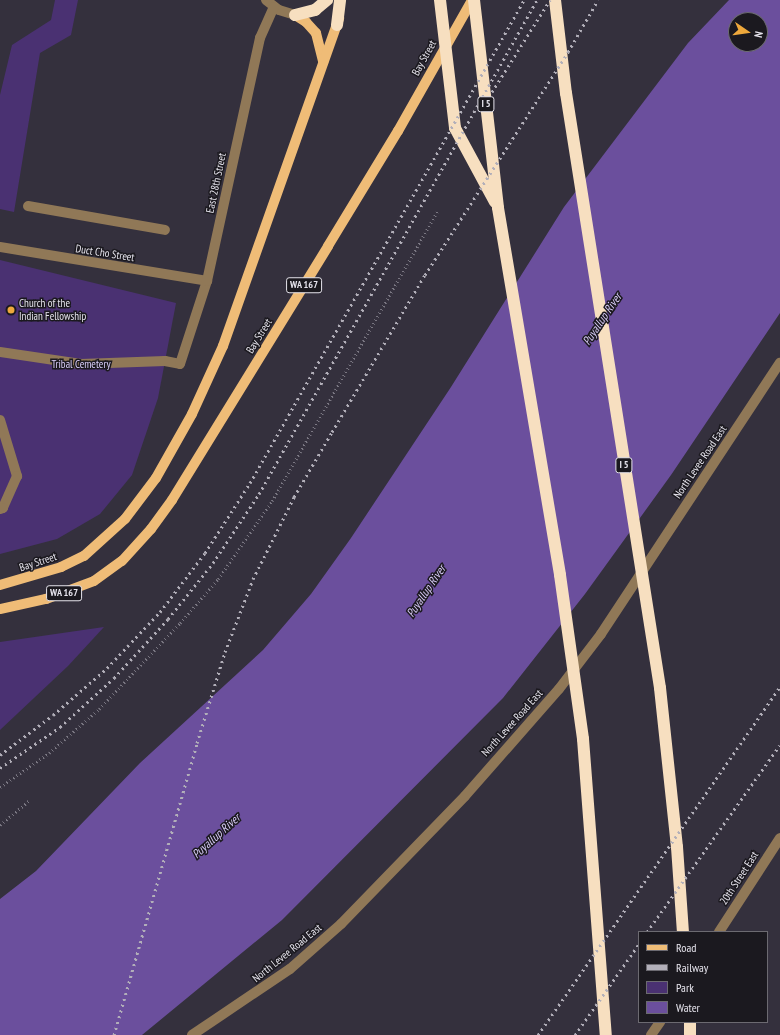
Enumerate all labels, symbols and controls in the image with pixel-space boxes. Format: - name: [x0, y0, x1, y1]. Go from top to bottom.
- north arrow: [728, 12, 768, 52]
- text: N: [751, 30, 766, 39]
- street label: Bay Street: [409, 38, 439, 78]
- road number: I 5: [477, 96, 495, 112]
- street label: East 28th Street: [203, 152, 229, 214]
- street label: Duct Cho Street: [75, 242, 135, 264]
- road number: WA 167: [285, 277, 323, 293]
- water label: Puyallup River: [579, 290, 625, 348]
- place label: Church of the Indian Fellowship: [19, 297, 86, 323]
- marker: Church of the Indian Fellowship: [6, 305, 16, 315]
- street label: Bay Street: [243, 316, 275, 356]
- park label: Tribal Cemetery: [51, 357, 111, 371]
- street label: North Levee Road East: [671, 423, 729, 501]
- road number: I 5: [615, 457, 633, 473]
- street label: Bay Street: [18, 550, 58, 574]
- water label: Puyallup River: [403, 562, 449, 620]
- road number: WA 167: [45, 585, 83, 601]
- street label: North Levee Road East: [479, 687, 545, 759]
- water label: Puyallup River: [189, 811, 243, 861]
- street label: 20th Street East: [717, 849, 761, 907]
- street label: North Levee Road East: [250, 921, 324, 985]
- legend: [638, 931, 768, 1023]
- text: Road: [676, 940, 696, 955]
- text: Railway: [676, 960, 708, 975]
- text: Park: [676, 980, 694, 995]
- text: Water: [676, 1000, 700, 1015]

